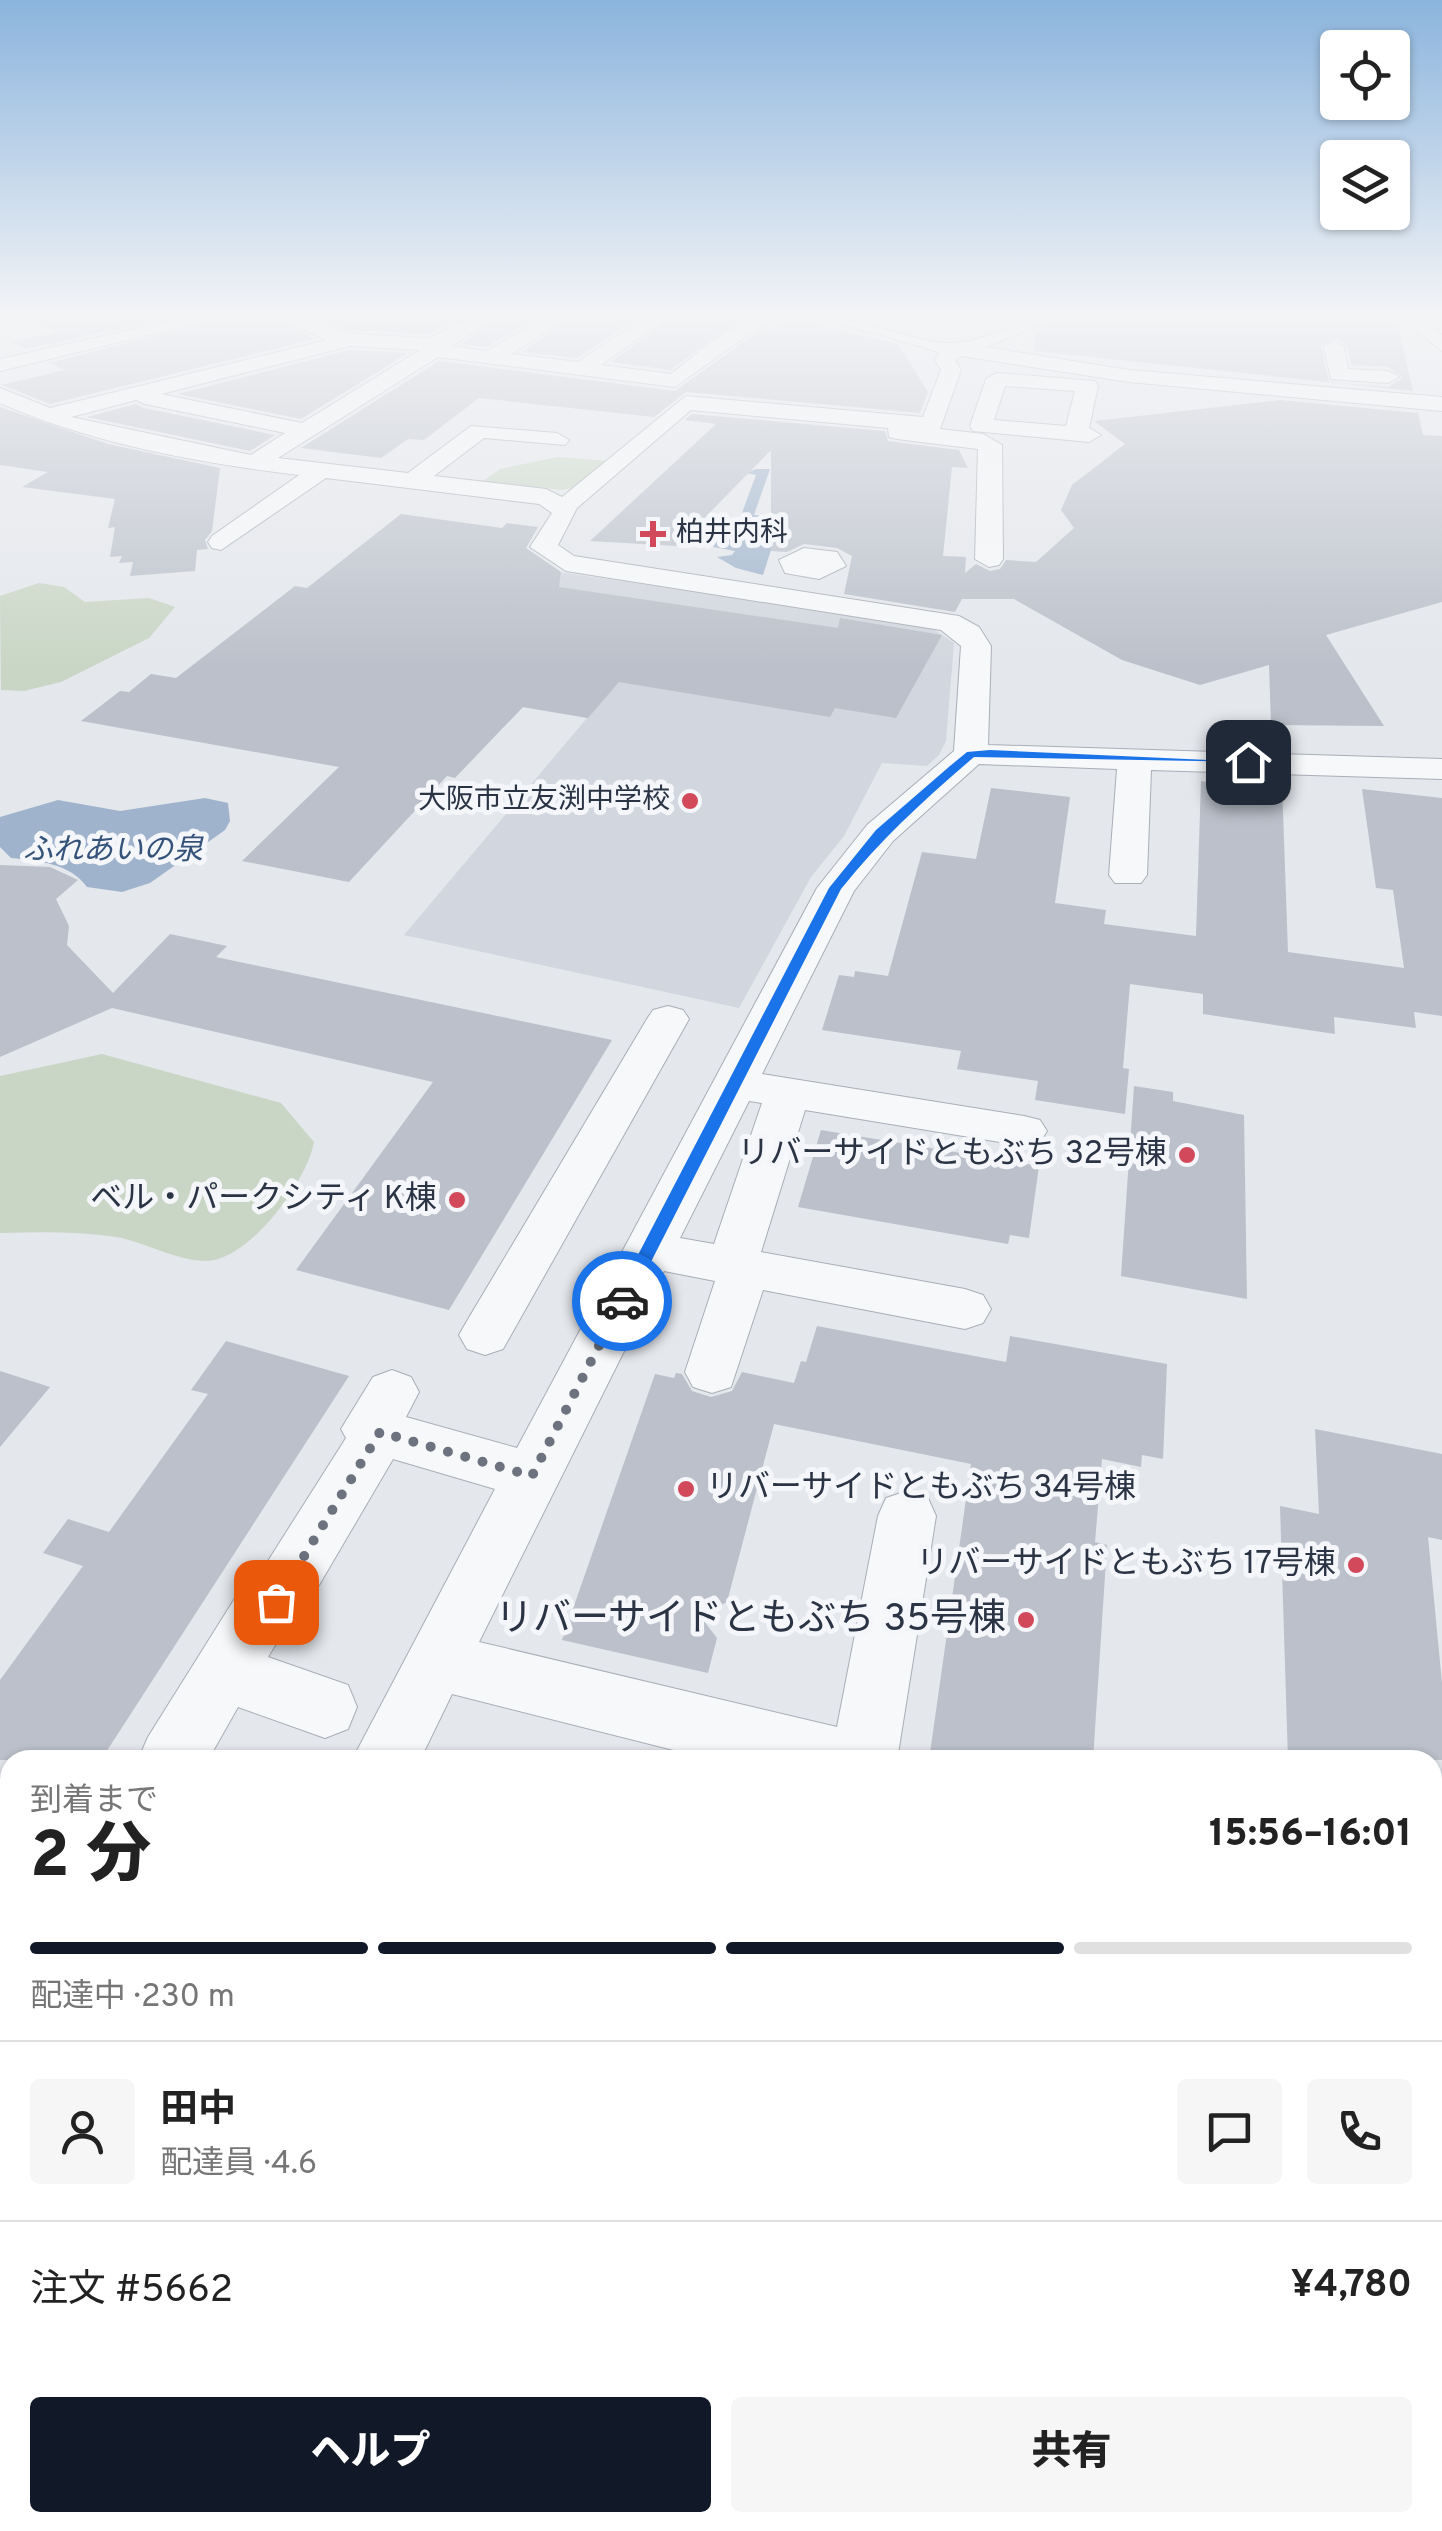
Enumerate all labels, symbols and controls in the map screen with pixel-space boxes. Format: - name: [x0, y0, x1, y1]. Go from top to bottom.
- map controls: [1320, 30, 1410, 230]
- button: locate: [1320, 30, 1410, 120]
- button: layers: [1320, 140, 1410, 230]
- place label: 柏井内科: [676, 516, 788, 552]
- marker: 柏井内科: [640, 521, 666, 547]
- pin: [1206, 720, 1291, 805]
- icon: home: [1221, 735, 1276, 790]
- place label: 大阪市立友渕中学校: [418, 783, 670, 819]
- marker: 大阪市立友渕中学校: [679, 790, 701, 812]
- water label: ふれあいの泉: [23, 833, 204, 870]
- place label: リバーサイドともぶち 32号棟: [738, 1135, 1167, 1175]
- marker: リバーサイドともぶち 32号棟: [1176, 1144, 1198, 1166]
- place label: ベル・パークシティ K棟: [90, 1180, 437, 1220]
- marker: ベル・パークシティ K棟: [446, 1189, 468, 1211]
- courier: [572, 1251, 672, 1351]
- icon: car: [595, 1274, 650, 1329]
- place label: リバーサイドともぶち 34号棟: [706, 1469, 1136, 1509]
- marker: リバーサイドともぶち 34号棟: [675, 1478, 697, 1500]
- place label: リバーサイドともぶち 17号棟: [916, 1545, 1336, 1585]
- marker: リバーサイドともぶち 17号棟: [1345, 1554, 1367, 1576]
- pin: [234, 1560, 319, 1645]
- icon: bag: [249, 1575, 304, 1630]
- place label: リバーサイドともぶち 35号棟: [495, 1596, 1006, 1645]
- marker: リバーサイドともぶち 35号棟: [1015, 1609, 1037, 1631]
- text: 到着まで: [30, 1782, 158, 1822]
- text: 15:56–16:01: [1209, 1811, 1412, 1860]
- text: 2 分: [30, 1818, 151, 1900]
- text: 配達中 · 230 m: [30, 1978, 235, 2018]
- button: person: [30, 2079, 135, 2184]
- button: chat: [1177, 2079, 1282, 2184]
- button: phone: [1307, 2079, 1412, 2184]
- text: 田中: [160, 2087, 236, 2136]
- text: 配達員 · 4.6: [160, 2145, 317, 2185]
- text: ¥4,780: [1291, 2262, 1412, 2311]
- text: 注文 #5662: [30, 2267, 233, 2316]
- button: ヘルプ: [30, 2397, 711, 2512]
- button: 共有: [731, 2397, 1412, 2512]

